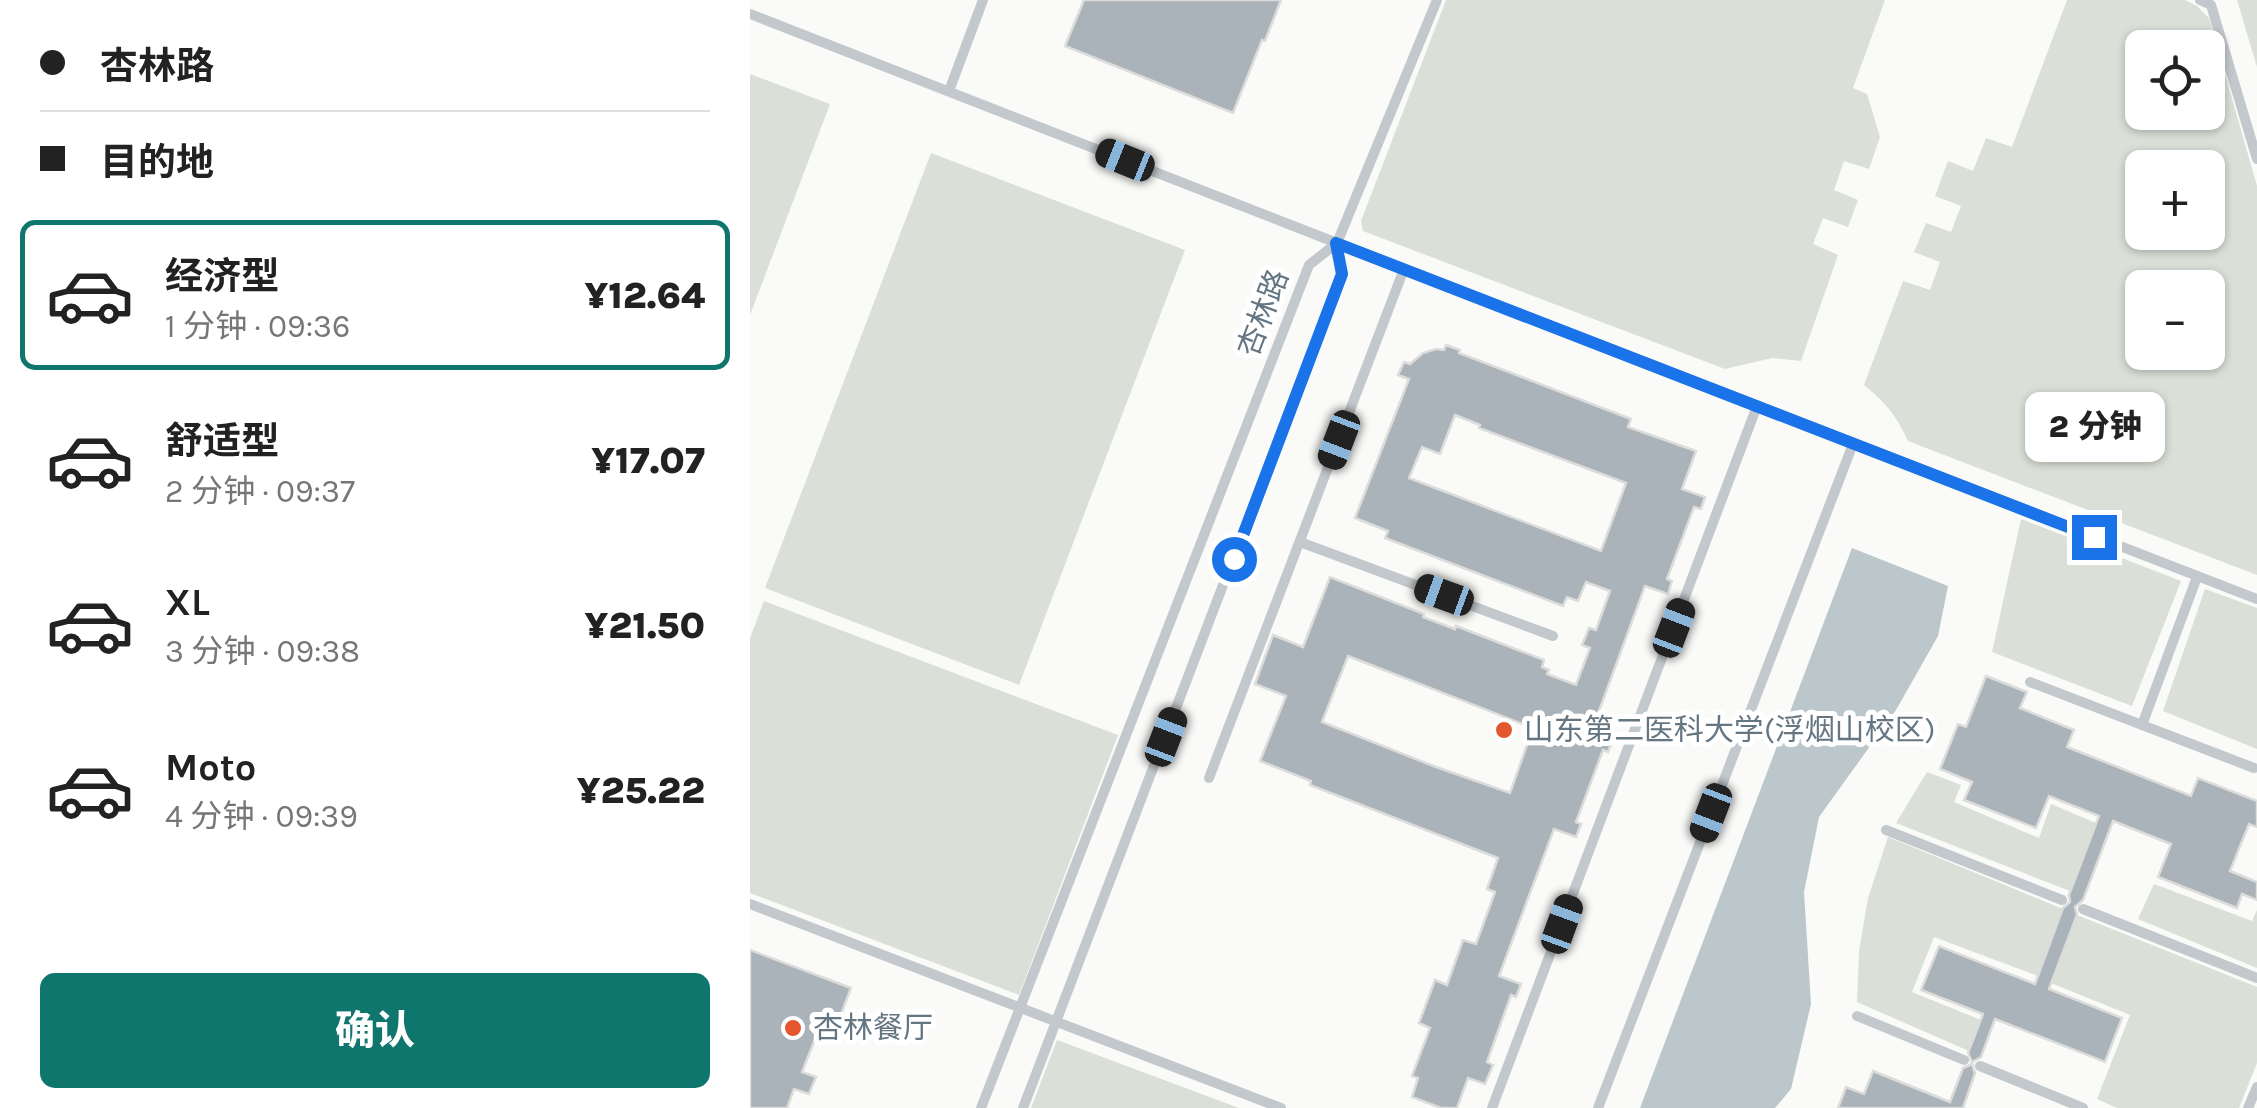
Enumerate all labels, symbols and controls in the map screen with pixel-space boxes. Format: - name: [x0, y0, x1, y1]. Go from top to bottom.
- map controls: [2125, 30, 2225, 370]
- button: locate: [2125, 30, 2225, 130]
- text: 杏林路: [100, 44, 214, 89]
- car: [1092, 135, 1158, 185]
- text: 目的地: [100, 140, 214, 185]
- button: +: [2125, 150, 2225, 250]
- icon: car: [45, 250, 135, 340]
- text: 经济型: [165, 254, 279, 299]
- street label: 杏林路: [1230, 265, 1296, 361]
- button: −: [2125, 270, 2225, 370]
- text: ¥12.64: [584, 273, 705, 318]
- text: 1 分钟 · 09:36: [165, 308, 350, 345]
- callout: 2 分钟: [2024, 392, 2164, 462]
- car: [1314, 407, 1364, 473]
- text: 2 分钟: [2049, 408, 2141, 445]
- icon: car: [45, 415, 135, 505]
- text: 舒适型: [165, 419, 279, 464]
- text: ¥17.07: [591, 438, 705, 483]
- text: 2 分钟 · 09:37: [165, 473, 355, 510]
- route end: [2072, 515, 2117, 560]
- route start: [1212, 537, 1257, 582]
- car: [1411, 571, 1477, 619]
- icon: car: [45, 580, 135, 670]
- text: XL: [165, 580, 210, 625]
- car: [1649, 595, 1699, 661]
- text: ¥21.50: [585, 603, 705, 648]
- text: 3 分钟 · 09:38: [165, 633, 360, 670]
- car: [1141, 704, 1191, 770]
- place label: 山东第二医科大学(浮烟山校区): [1524, 712, 1935, 748]
- marker: 山东第二医科大学(浮烟山校区): [1493, 719, 1515, 741]
- icon: car: [45, 745, 135, 835]
- text: Moto: [165, 745, 256, 790]
- text: ¥25.22: [577, 768, 705, 813]
- car: [1686, 780, 1736, 846]
- text: 4 分钟 · 09:39: [165, 798, 358, 835]
- car: [1538, 891, 1586, 957]
- button: 确认: [40, 973, 710, 1088]
- place label: 杏林餐厅: [813, 1010, 933, 1046]
- marker: 杏林餐厅: [782, 1017, 804, 1039]

